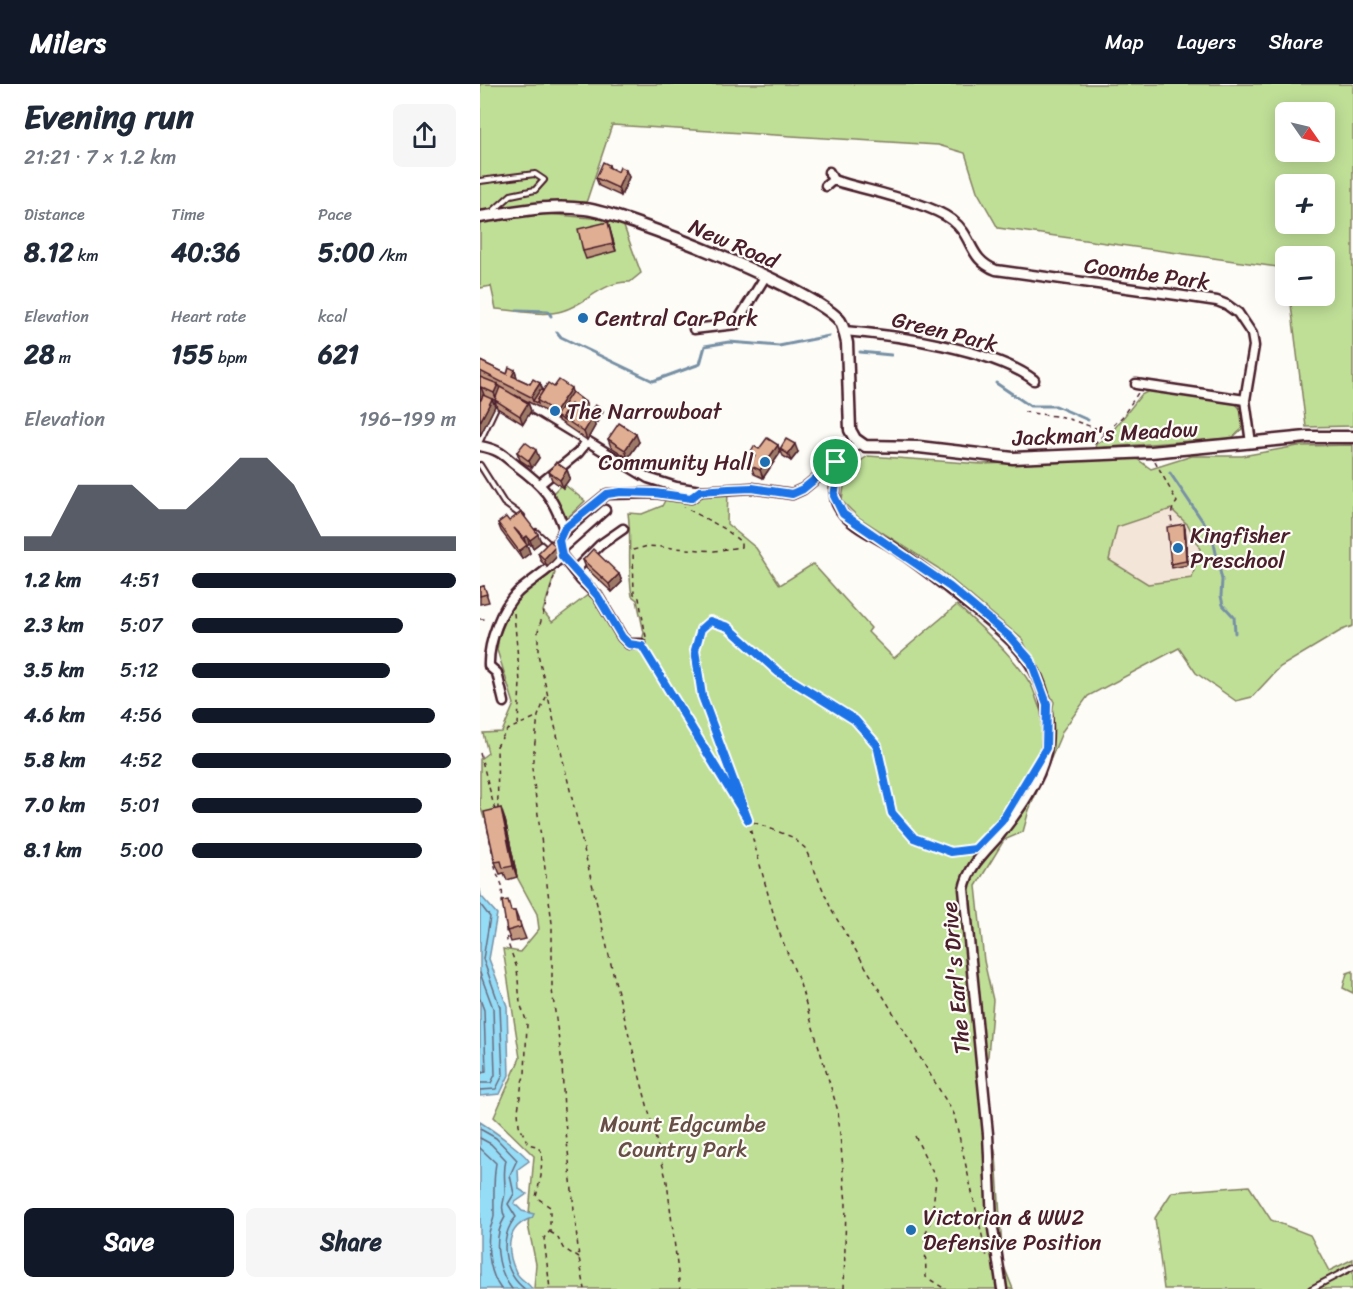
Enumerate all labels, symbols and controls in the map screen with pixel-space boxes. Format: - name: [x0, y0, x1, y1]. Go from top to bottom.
- text: Milers: [30, 18, 106, 67]
- text: Map: [1105, 23, 1144, 61]
- text: Layers: [1177, 23, 1236, 61]
- text: Share: [1269, 23, 1323, 61]
- text: Evening run: [24, 88, 194, 146]
- north arrow: [1275, 102, 1335, 162]
- map controls: [1275, 102, 1335, 306]
- button: share: [393, 104, 456, 167]
- text: 21:21 · 7 × 1.2 km: [24, 140, 176, 175]
- button: +: [1275, 174, 1335, 234]
- text: Distance: [24, 200, 85, 229]
- text: Time: [171, 200, 205, 229]
- text: Pace: [318, 200, 352, 229]
- street label: New Road: [683, 207, 786, 280]
- text: 8.12: [24, 229, 74, 275]
- text: 40:36: [171, 229, 241, 275]
- text: 5:00: [318, 229, 375, 275]
- text: km: [74, 241, 99, 270]
- text: /km: [375, 241, 408, 270]
- street label: Coombe Park: [1082, 245, 1212, 302]
- button: −: [1275, 246, 1335, 306]
- place label: Central Car Park: [595, 299, 758, 338]
- street label: Green Park: [888, 300, 1002, 363]
- text: Elevation: [24, 302, 89, 331]
- text: Heart rate: [171, 302, 246, 331]
- text: kcal: [318, 302, 347, 331]
- marker: Central Car Park: [576, 311, 590, 325]
- text: 28: [24, 331, 55, 377]
- text: 155: [171, 331, 214, 377]
- text: 621: [318, 331, 359, 377]
- text: m: [55, 343, 71, 372]
- text: bpm: [214, 343, 248, 372]
- place label: The Narrowboat: [567, 392, 722, 431]
- text: Elevation: [24, 402, 105, 437]
- text: 196–199 m: [359, 402, 456, 437]
- marker: The Narrowboat: [548, 404, 562, 418]
- street label: Jackman's Meadow: [1010, 409, 1199, 458]
- pin: [810, 436, 861, 487]
- place label: Community Hall: [599, 443, 754, 482]
- icon: arrive: [819, 445, 852, 478]
- marker: Community Hall: [758, 455, 772, 469]
- place label: Kingfisher Preschool: [1190, 516, 1292, 580]
- marker: Kingfisher Preschool: [1171, 541, 1185, 555]
- text: 1.2 km: [24, 563, 81, 598]
- text: 4:51: [120, 563, 159, 598]
- text: 2.3 km: [24, 608, 84, 643]
- text: 5:07: [120, 608, 162, 643]
- text: 3.5 km: [24, 653, 84, 688]
- text: 5:12: [120, 653, 158, 688]
- text: 4.6 km: [24, 698, 85, 733]
- text: 4:56: [120, 698, 162, 733]
- text: 5.8 km: [24, 743, 86, 778]
- text: 4:52: [120, 743, 162, 778]
- text: 7.0 km: [24, 788, 85, 823]
- text: 5:01: [120, 788, 159, 823]
- text: 8.1 km: [24, 833, 82, 868]
- text: 5:00: [120, 833, 164, 868]
- street label: The Earl's Drive: [929, 900, 982, 1056]
- park label: Mount Edgcumbe Country Park: [600, 1105, 766, 1169]
- place label: Victorian & WW2 Defensive Position: [923, 1198, 1102, 1262]
- button: Save: [24, 1208, 234, 1277]
- button: Share: [246, 1208, 456, 1277]
- marker: Victorian & WW2 Defensive Position: [904, 1223, 918, 1237]

